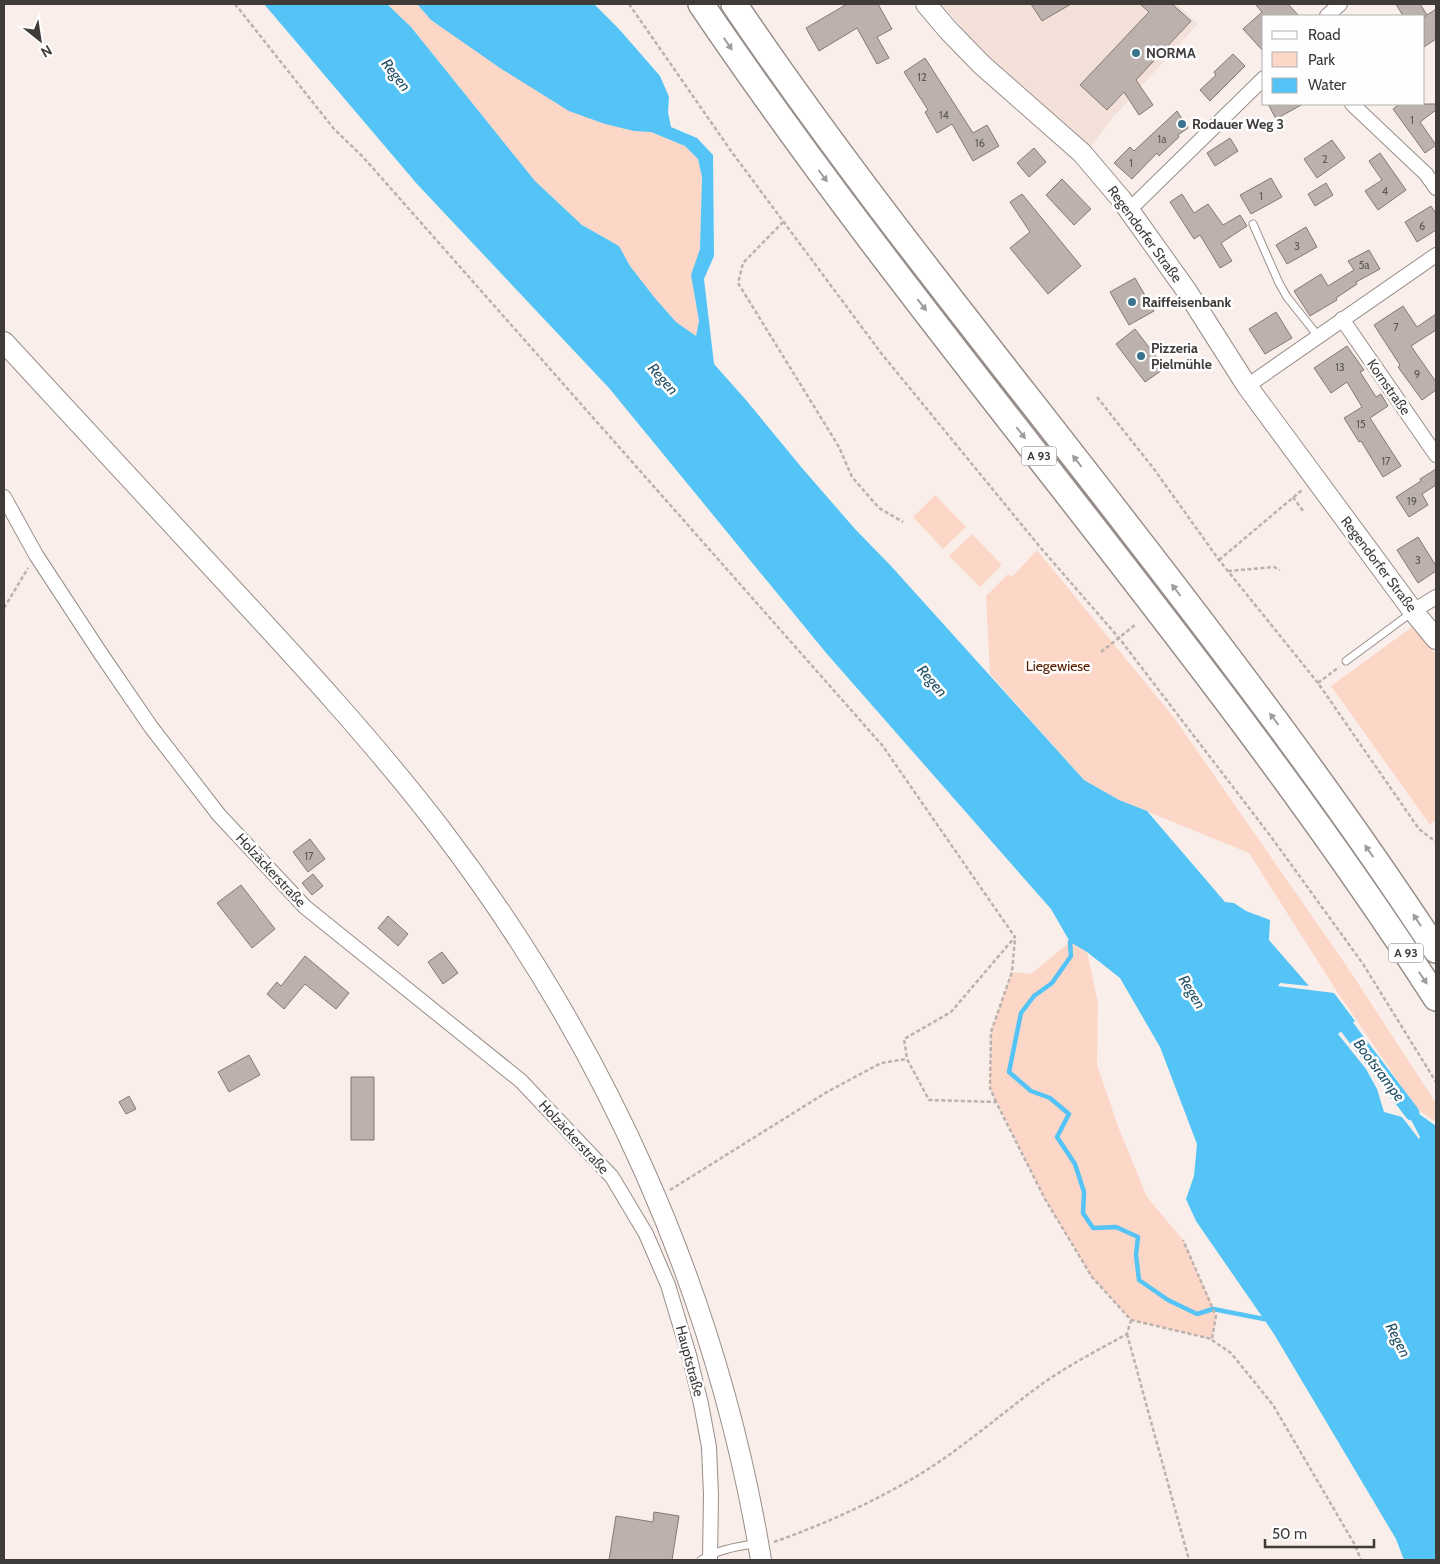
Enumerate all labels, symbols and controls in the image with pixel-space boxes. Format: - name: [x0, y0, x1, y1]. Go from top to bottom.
- north arrow: [15, 15, 65, 65]
- legend: [1262, 15, 1425, 105]
- text: Road: [1308, 26, 1341, 44]
- one-way arrow: [723, 37, 733, 51]
- text: N: [38, 41, 55, 62]
- place label: NORMA: [1146, 44, 1196, 62]
- marker: NORMA: [1130, 47, 1142, 59]
- text: Park: [1308, 51, 1335, 69]
- water label: Regen: [378, 55, 414, 95]
- house number: 12: [917, 70, 927, 84]
- text: Water: [1308, 76, 1346, 94]
- house number: 14: [939, 108, 950, 122]
- house number: 1: [1410, 113, 1414, 127]
- place label: Rodauer Weg 3: [1192, 115, 1284, 133]
- marker: Rodauer Weg 3: [1176, 118, 1188, 130]
- house number: 1a: [1158, 132, 1167, 146]
- house number: 16: [975, 136, 985, 150]
- house number: 2: [1322, 152, 1328, 166]
- house number: 1: [1129, 156, 1133, 170]
- one-way arrow: [818, 169, 828, 183]
- street label: Regendorfer Straße: [1104, 182, 1186, 286]
- house number: 4: [1382, 184, 1389, 198]
- house number: 1: [1259, 189, 1263, 203]
- house number: 6: [1419, 219, 1425, 233]
- house number: 3: [1294, 239, 1300, 253]
- house number: 5a: [1358, 258, 1370, 272]
- place label: Raiffeisenbank: [1142, 293, 1232, 311]
- marker: Raiffeisenbank: [1126, 296, 1138, 308]
- one-way arrow: [916, 298, 927, 311]
- house number: 7: [1393, 320, 1399, 334]
- place label: Pizzeria Pielmühle: [1151, 339, 1212, 373]
- marker: Pizzeria Pielmühle: [1135, 350, 1147, 362]
- street label: Kornstraße: [1363, 356, 1415, 418]
- water label: Regen: [644, 359, 682, 399]
- house number: 13: [1335, 360, 1345, 374]
- house number: 9: [1414, 367, 1420, 381]
- house number: 15: [1356, 417, 1366, 431]
- one-way arrow: [1016, 426, 1027, 439]
- road number: A 93: [1022, 446, 1056, 466]
- house number: 17: [1381, 454, 1391, 468]
- one-way arrow: [1071, 455, 1082, 468]
- house number: 19: [1407, 494, 1417, 508]
- street label: Regendorfer Straße: [1337, 513, 1421, 615]
- house number: 3: [1415, 553, 1421, 567]
- one-way arrow: [1171, 583, 1181, 597]
- park label: Liegewiese: [1026, 657, 1090, 675]
- water label: Regen: [913, 661, 951, 701]
- one-way arrow: [1269, 713, 1280, 726]
- street label: Holzäckerstraße: [232, 829, 310, 911]
- one-way arrow: [1364, 844, 1374, 858]
- house number: 17: [304, 849, 314, 863]
- one-way arrow: [1412, 914, 1422, 927]
- road number: A 93: [1388, 944, 1424, 962]
- one-way arrow: [1418, 971, 1428, 985]
- water label: Regen: [1175, 972, 1209, 1012]
- water label: Bootsrampe: [1350, 1035, 1408, 1105]
- street label: Holzäckerstraße: [535, 1096, 613, 1178]
- water label: Regen: [1382, 1320, 1414, 1360]
- street label: Hauptstraße: [672, 1323, 708, 1399]
- scale bar: [1265, 1516, 1374, 1548]
- text: 50 m: [1272, 1525, 1307, 1543]

